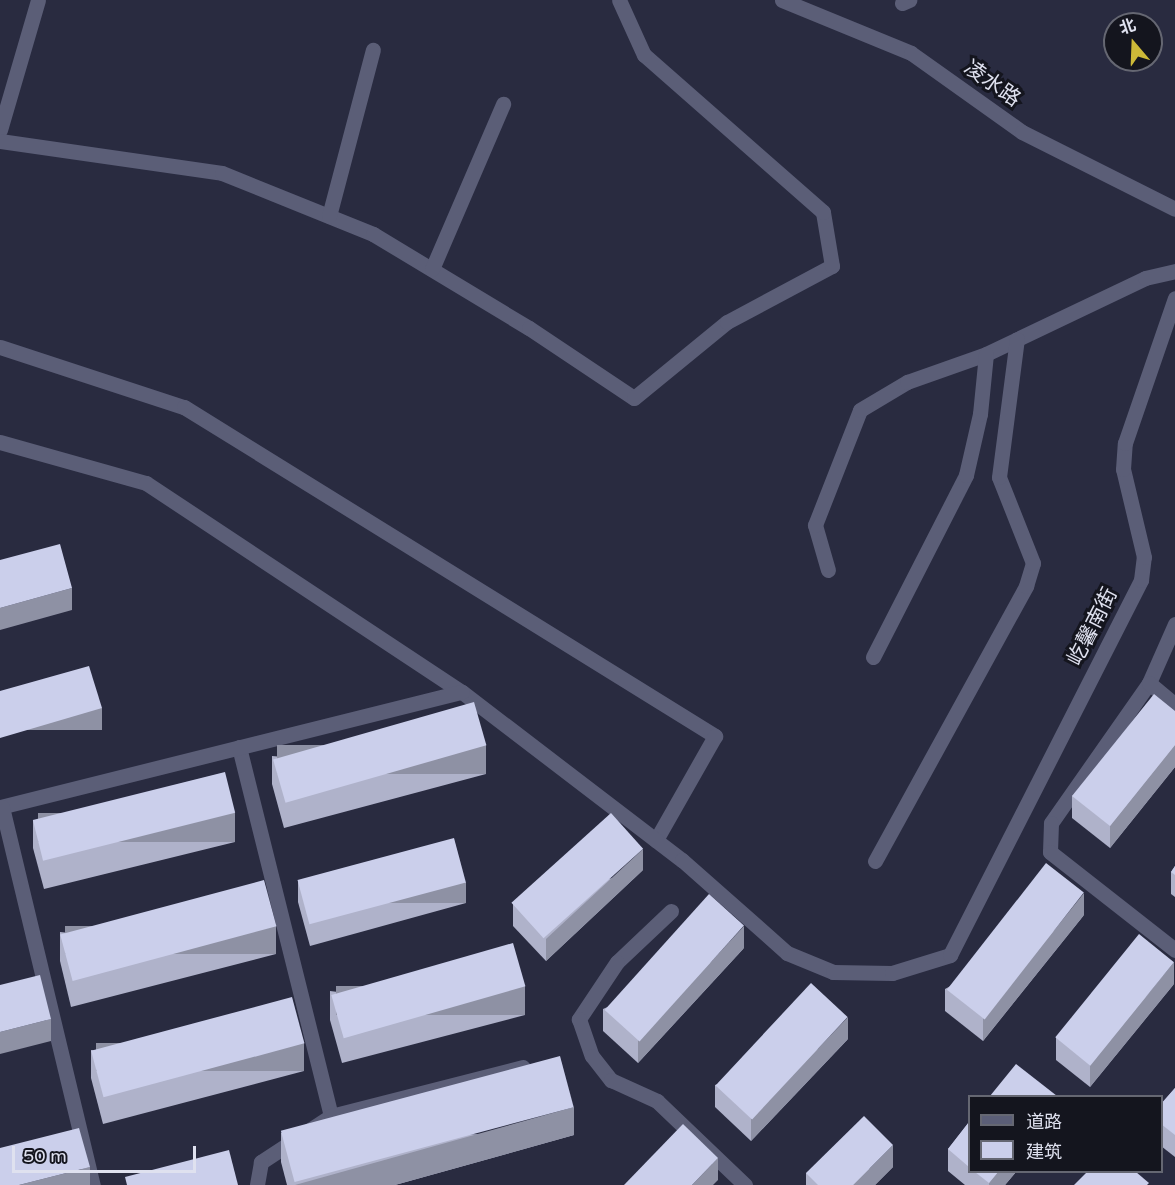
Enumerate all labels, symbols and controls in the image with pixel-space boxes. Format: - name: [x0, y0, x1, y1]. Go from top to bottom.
- north arrow: [1103, 12, 1163, 72]
- text: 北: [1117, 15, 1139, 39]
- street label: 凌水路: [959, 56, 1025, 112]
- street label: 屹馨南街: [1063, 584, 1123, 670]
- legend: [968, 1095, 1163, 1173]
- text: 道路: [1026, 1111, 1062, 1133]
- scale bar: [15, 1134, 200, 1172]
- text: 建筑: [1026, 1141, 1062, 1163]
- text: 50 m: [23, 1145, 67, 1167]

